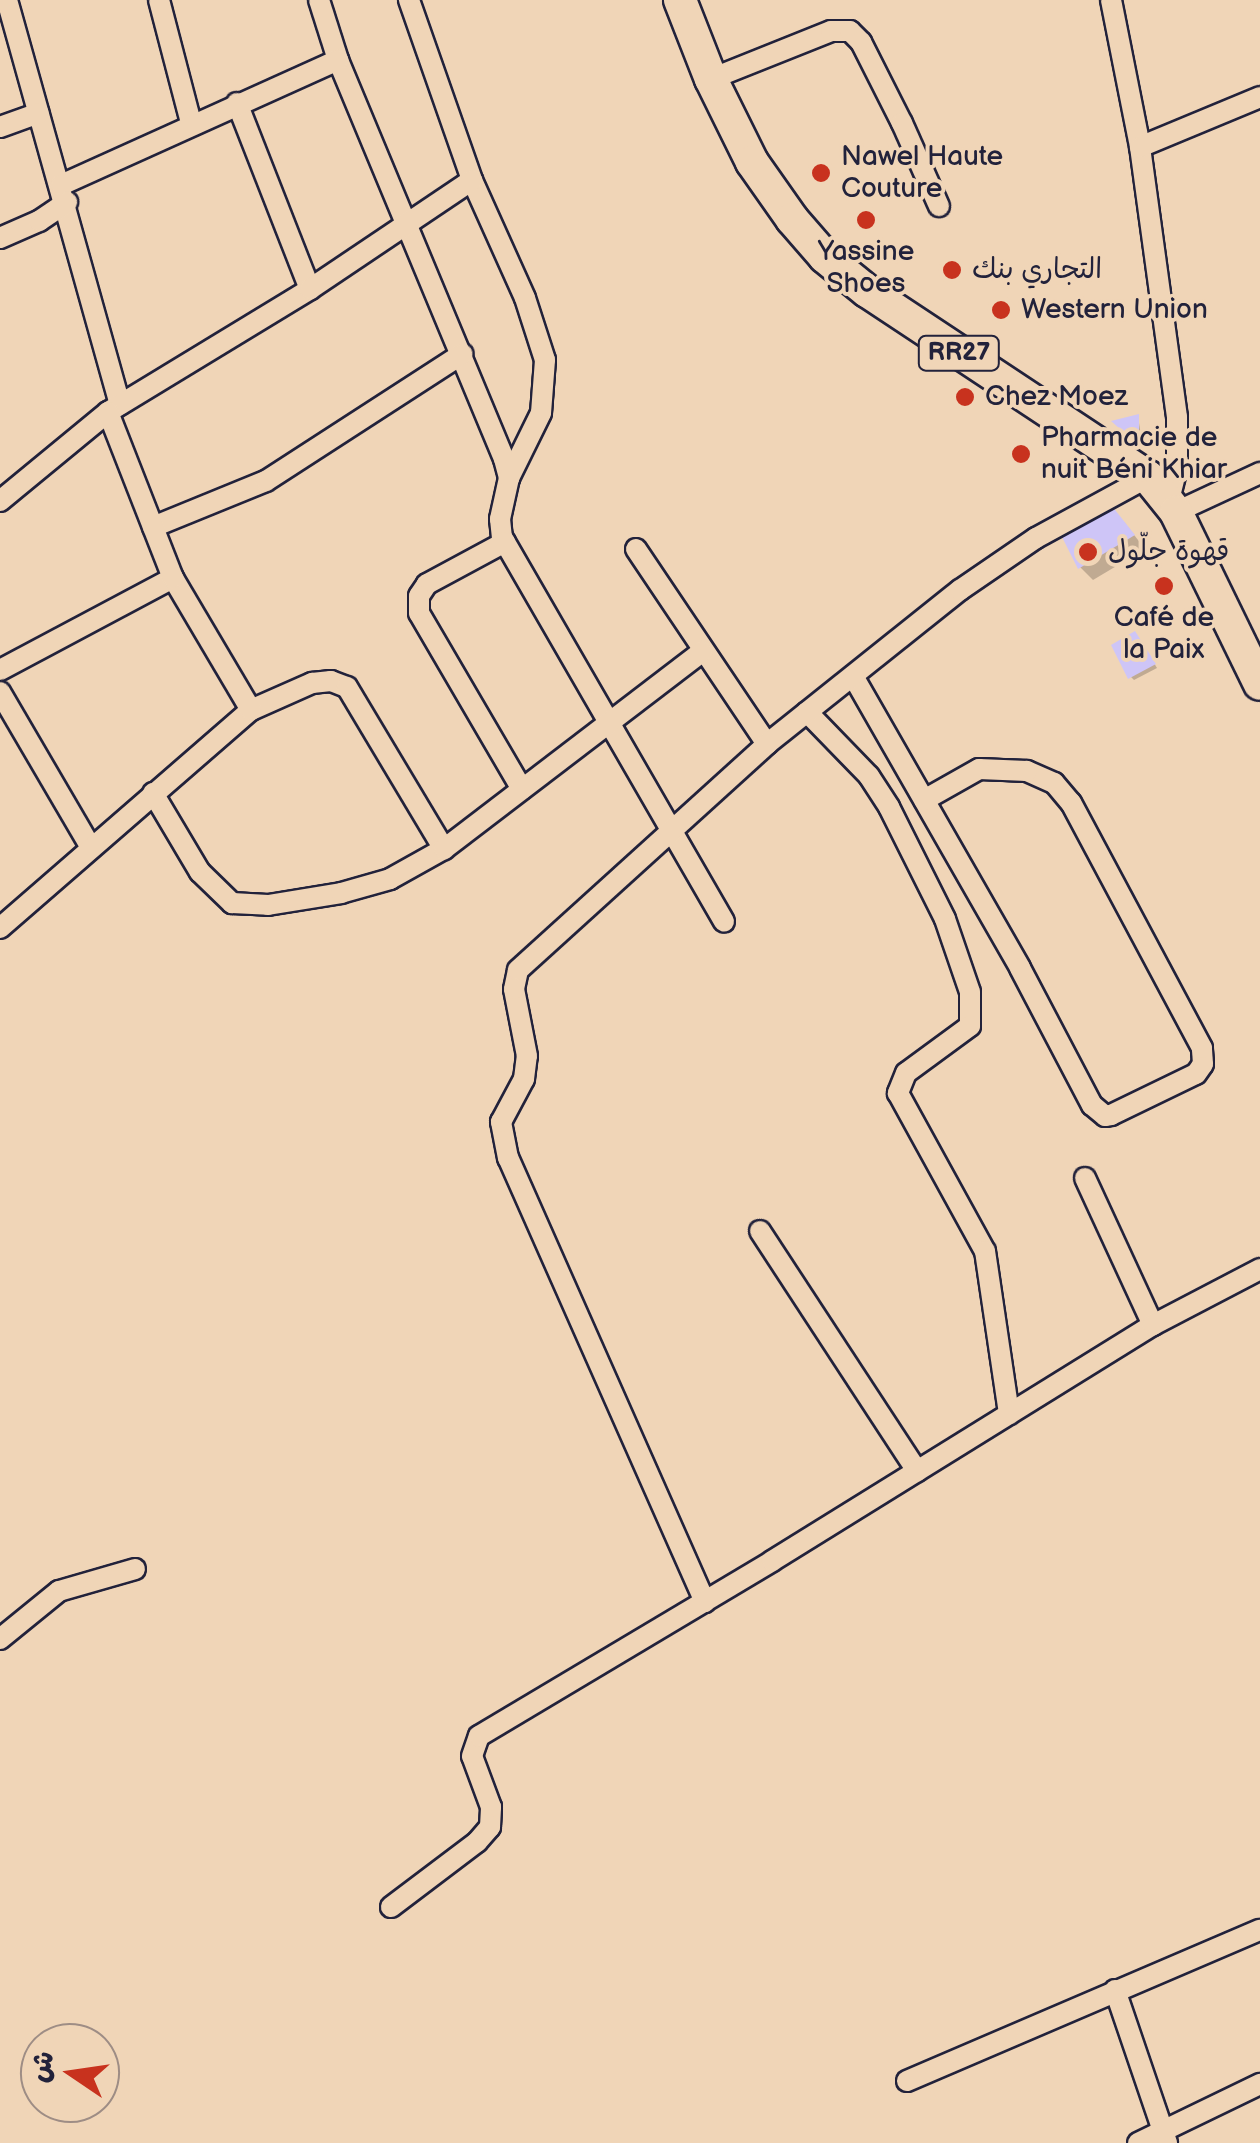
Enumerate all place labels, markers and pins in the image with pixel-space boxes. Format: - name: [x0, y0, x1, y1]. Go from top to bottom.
- place label: Nawel Haute Couture: [841, 140, 1003, 206]
- marker: Nawel Haute Couture: [810, 162, 832, 184]
- marker: Yassine Shoes: [855, 209, 877, 231]
- place label: Yassine Shoes: [818, 235, 914, 301]
- place label: التجاري بنك: [972, 253, 1102, 287]
- marker: التجاري بنك: [941, 259, 963, 281]
- place label: Western Union: [1021, 293, 1208, 327]
- marker: Western Union: [990, 299, 1012, 321]
- place label: Chez Moez: [985, 380, 1128, 414]
- marker: Chez Moez: [954, 386, 976, 408]
- place label: Pharmacie de nuit Béni Khiar: [1041, 421, 1227, 487]
- marker: Pharmacie de nuit Béni Khiar: [1010, 443, 1032, 465]
- place label: قهوة جلّول: [1108, 535, 1229, 569]
- marker: قهوة جلّول: [1077, 541, 1099, 563]
- marker: Café de la Paix: [1153, 575, 1175, 597]
- place label: Café de la Paix: [1114, 601, 1214, 667]

